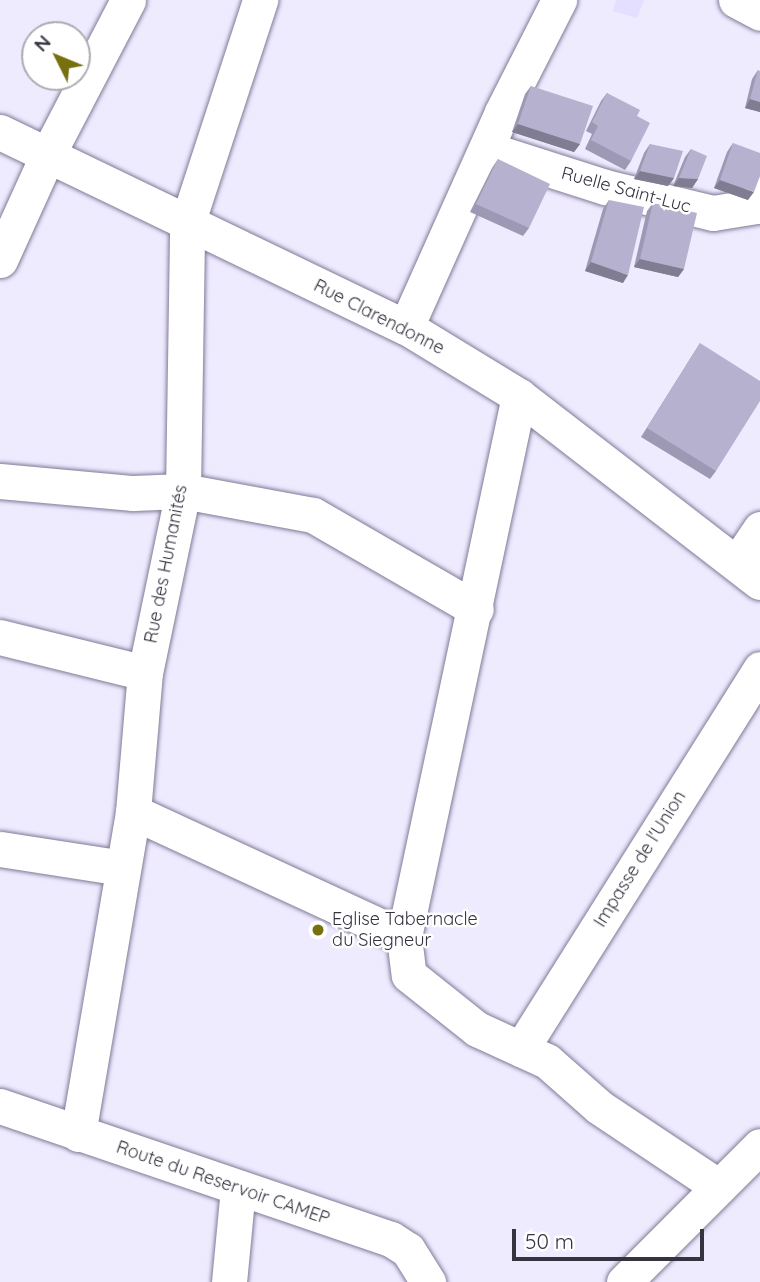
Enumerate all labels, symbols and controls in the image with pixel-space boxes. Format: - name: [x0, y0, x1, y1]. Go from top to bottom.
- north arrow: [21, 21, 91, 91]
- text: N: [29, 30, 56, 56]
- street label: Ruelle Saint-Luc: [559, 162, 693, 218]
- street label: Rue Clarendonne: [310, 275, 448, 359]
- street label: Rue des Humanités: [140, 483, 192, 645]
- street label: Impasse de l'Union: [589, 787, 691, 931]
- place label: Eglise Tabernacle du Siegneur: [332, 909, 478, 951]
- marker: Eglise Tabernacle du Siegneur: [310, 922, 326, 938]
- street label: Route du Reservoir CAMEP: [113, 1136, 333, 1230]
- scale bar: [515, 1216, 708, 1260]
- text: 50 m: [525, 1228, 574, 1254]

